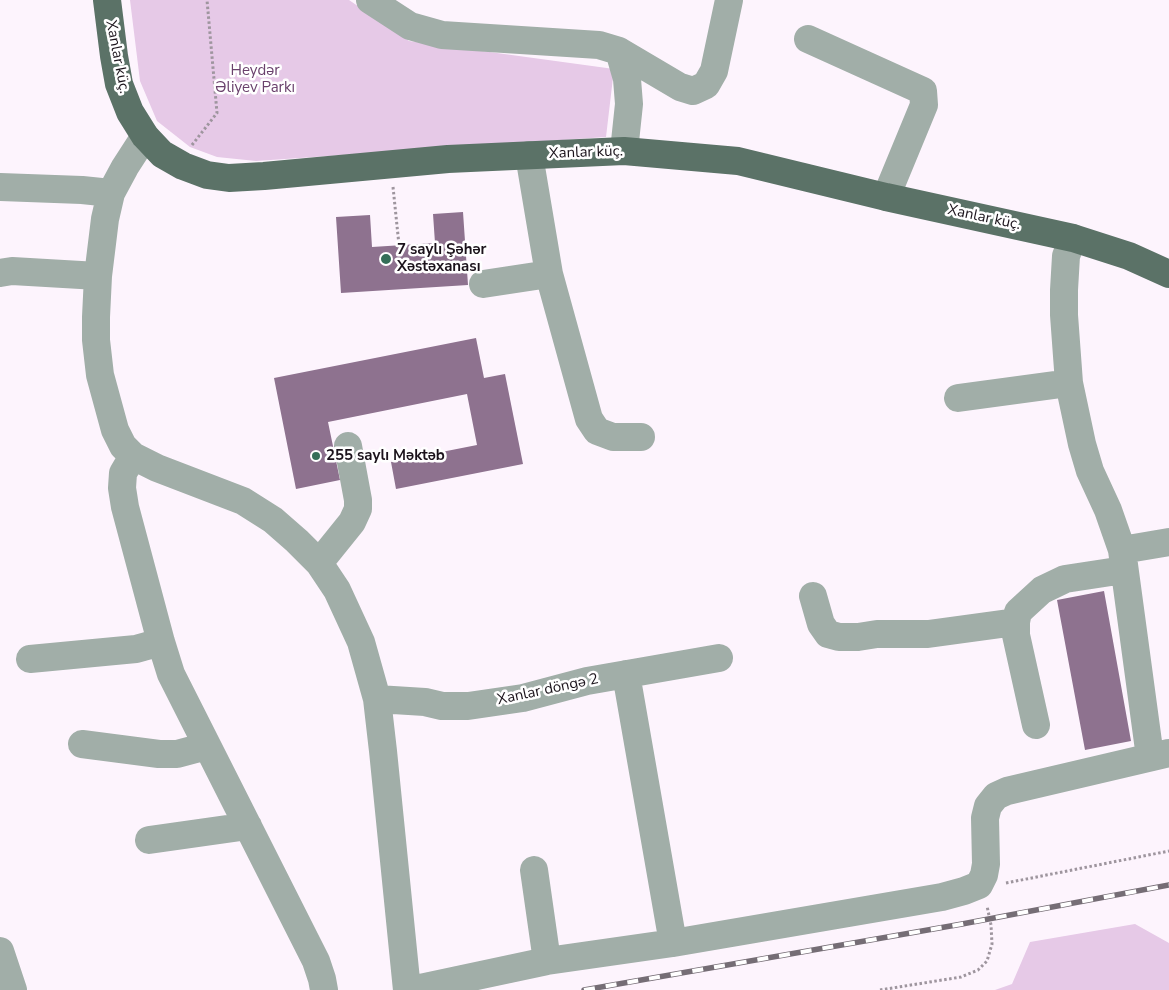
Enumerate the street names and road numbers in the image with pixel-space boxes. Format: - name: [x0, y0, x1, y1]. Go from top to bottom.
- street label: Xanlar küç.: [101, 19, 133, 95]
- street label: Xanlar küç.: [549, 143, 623, 163]
- street label: Xanlar küç.: [946, 201, 1022, 235]
- street label: Xanlar döngə 2: [496, 670, 600, 710]

